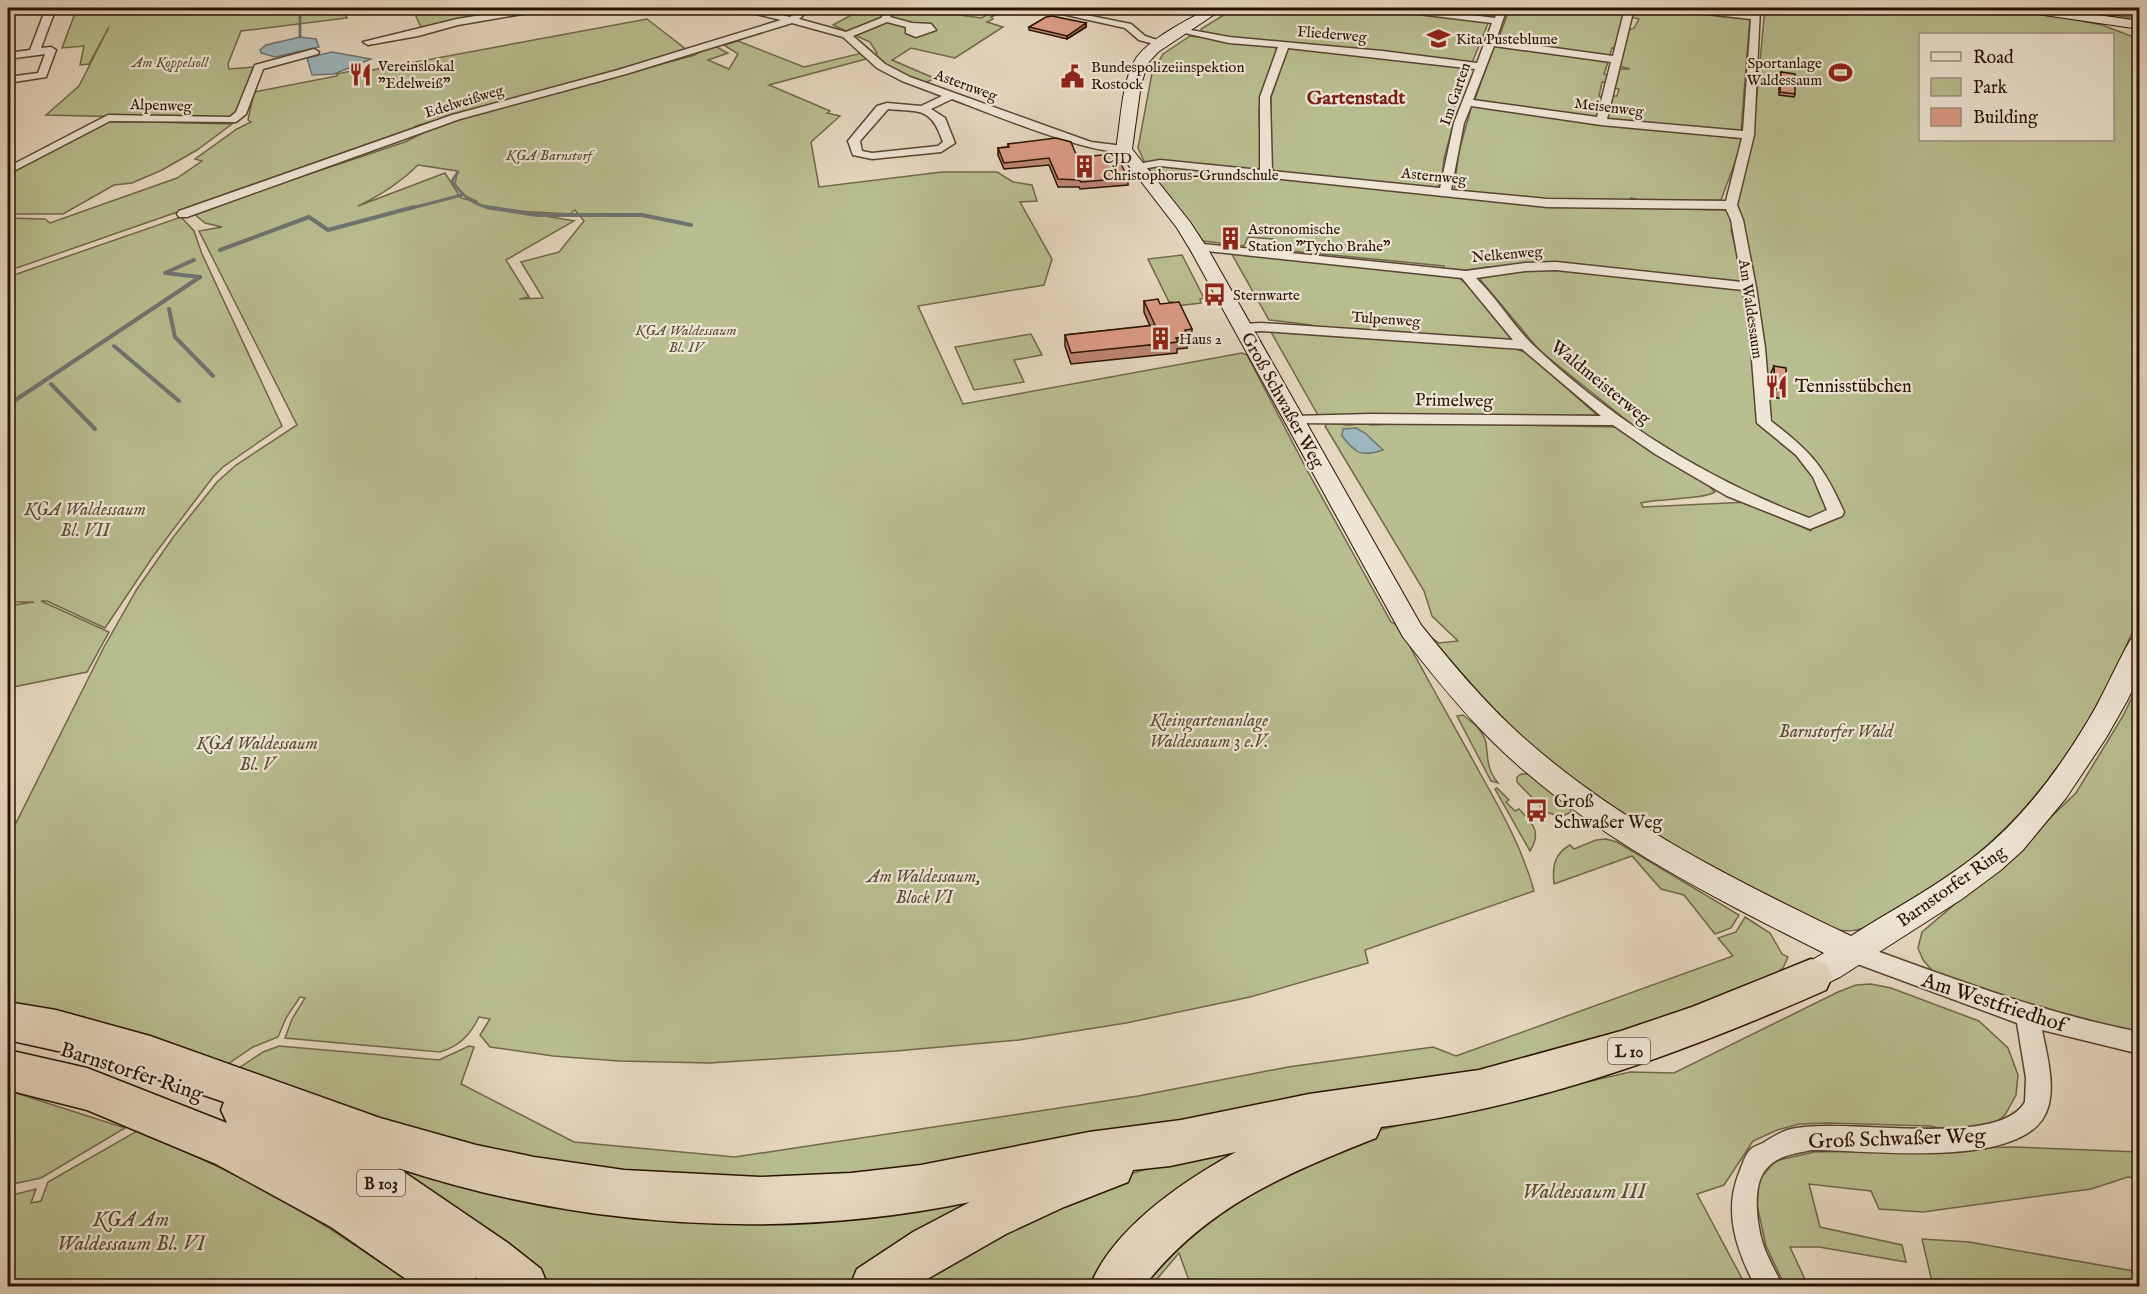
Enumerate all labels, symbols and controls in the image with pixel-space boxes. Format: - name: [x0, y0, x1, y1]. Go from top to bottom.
- street label: Fliederweg: [1296, 22, 1368, 47]
- school or university icon: Kita Pusteblume: [1425, 26, 1451, 52]
- place label: Kita Pusteblume: [1456, 30, 1558, 49]
- legend: [1919, 33, 2114, 141]
- text: Road: [1973, 47, 2014, 70]
- park label: Am Koppelsoll: [130, 53, 210, 72]
- place label: Sportanlage Waldessaum: [1747, 54, 1822, 90]
- place label: Vereinslokal "Edelweiß": [377, 57, 455, 93]
- place label: Bundespolizeiinspektion Rostock: [1091, 58, 1244, 94]
- sports icon: Sportanlage Waldessaum: [1827, 59, 1853, 85]
- street label: Im Garten: [1436, 60, 1475, 128]
- restaurant icon: Vereinslokal "Edelweiß": [347, 62, 373, 88]
- public building icon: Bundespolizeiinspektion Rostock: [1060, 63, 1086, 89]
- street label: Asternweg: [931, 65, 1001, 106]
- text: Park: [1973, 77, 2008, 100]
- street label: Edelweißweg: [422, 80, 507, 123]
- district label: Gartenstadt: [1307, 86, 1405, 111]
- street label: Meisenweg: [1573, 94, 1646, 121]
- street label: Alpenweg: [129, 95, 193, 116]
- text: Building: [1973, 107, 2038, 130]
- park label: KGA Barnstorf: [505, 146, 596, 165]
- place label: CJD Christophorus-Grundschule: [1103, 149, 1279, 185]
- building icon: CJD Christophorus-Grundschule: [1072, 154, 1098, 180]
- street label: Asternweg: [1399, 164, 1468, 189]
- place label: Astronomische Station "Tycho Brahe": [1247, 220, 1391, 256]
- building icon: Astronomische Station "Tycho Brahe": [1217, 225, 1243, 251]
- street label: Nelkenweg: [1471, 242, 1544, 267]
- street label: Am Waldessaum: [1734, 257, 1767, 360]
- bus stop icon: Sternwarte: [1202, 282, 1228, 308]
- place label: Sternwarte: [1233, 286, 1300, 305]
- street label: Tulpenweg: [1351, 308, 1422, 331]
- park label: KGA Waldessaum Bl. IV: [634, 321, 737, 357]
- building icon: Haus 2: [1148, 326, 1174, 352]
- street label: Groß Schwaßer Weg: [1235, 329, 1329, 473]
- place label: Haus 2: [1179, 330, 1222, 349]
- street label: Waldmeisterweg: [1545, 336, 1655, 431]
- restaurant icon: Tennisstübchen: [1764, 373, 1790, 399]
- place label: Tennisstübchen: [1795, 376, 1912, 399]
- street label: Primelweg: [1415, 389, 1494, 414]
- park label: KGA Waldessaum Bl. VII: [23, 499, 146, 543]
- park label: Kleingartenanlage Waldessaum 3 e.V.: [1149, 710, 1269, 754]
- park label: Barnstorfer Wald: [1779, 721, 1895, 744]
- park label: KGA Waldessaum Bl. V: [195, 733, 318, 777]
- place label: Groß Schwaßer Weg: [1554, 791, 1662, 835]
- bus stop icon: Groß Schwaßer Weg: [1523, 798, 1549, 824]
- street label: Barnstorfer Ring: [1893, 841, 2011, 933]
- park label: Am Waldessaum, Block VI: [865, 866, 981, 910]
- street label: Am Westfriedhof: [1917, 967, 2072, 1040]
- street label: Barnstorfer Ring: [57, 1037, 207, 1108]
- road number: L 10: [1608, 1038, 1650, 1064]
- street label: Groß Schwaßer Weg: [1808, 1123, 1987, 1156]
- road number: B 103: [357, 1170, 405, 1196]
- park label: Waldessaum III: [1522, 1179, 1647, 1206]
- park label: KGA Am Waldessaum Bl. VI: [57, 1207, 207, 1258]

